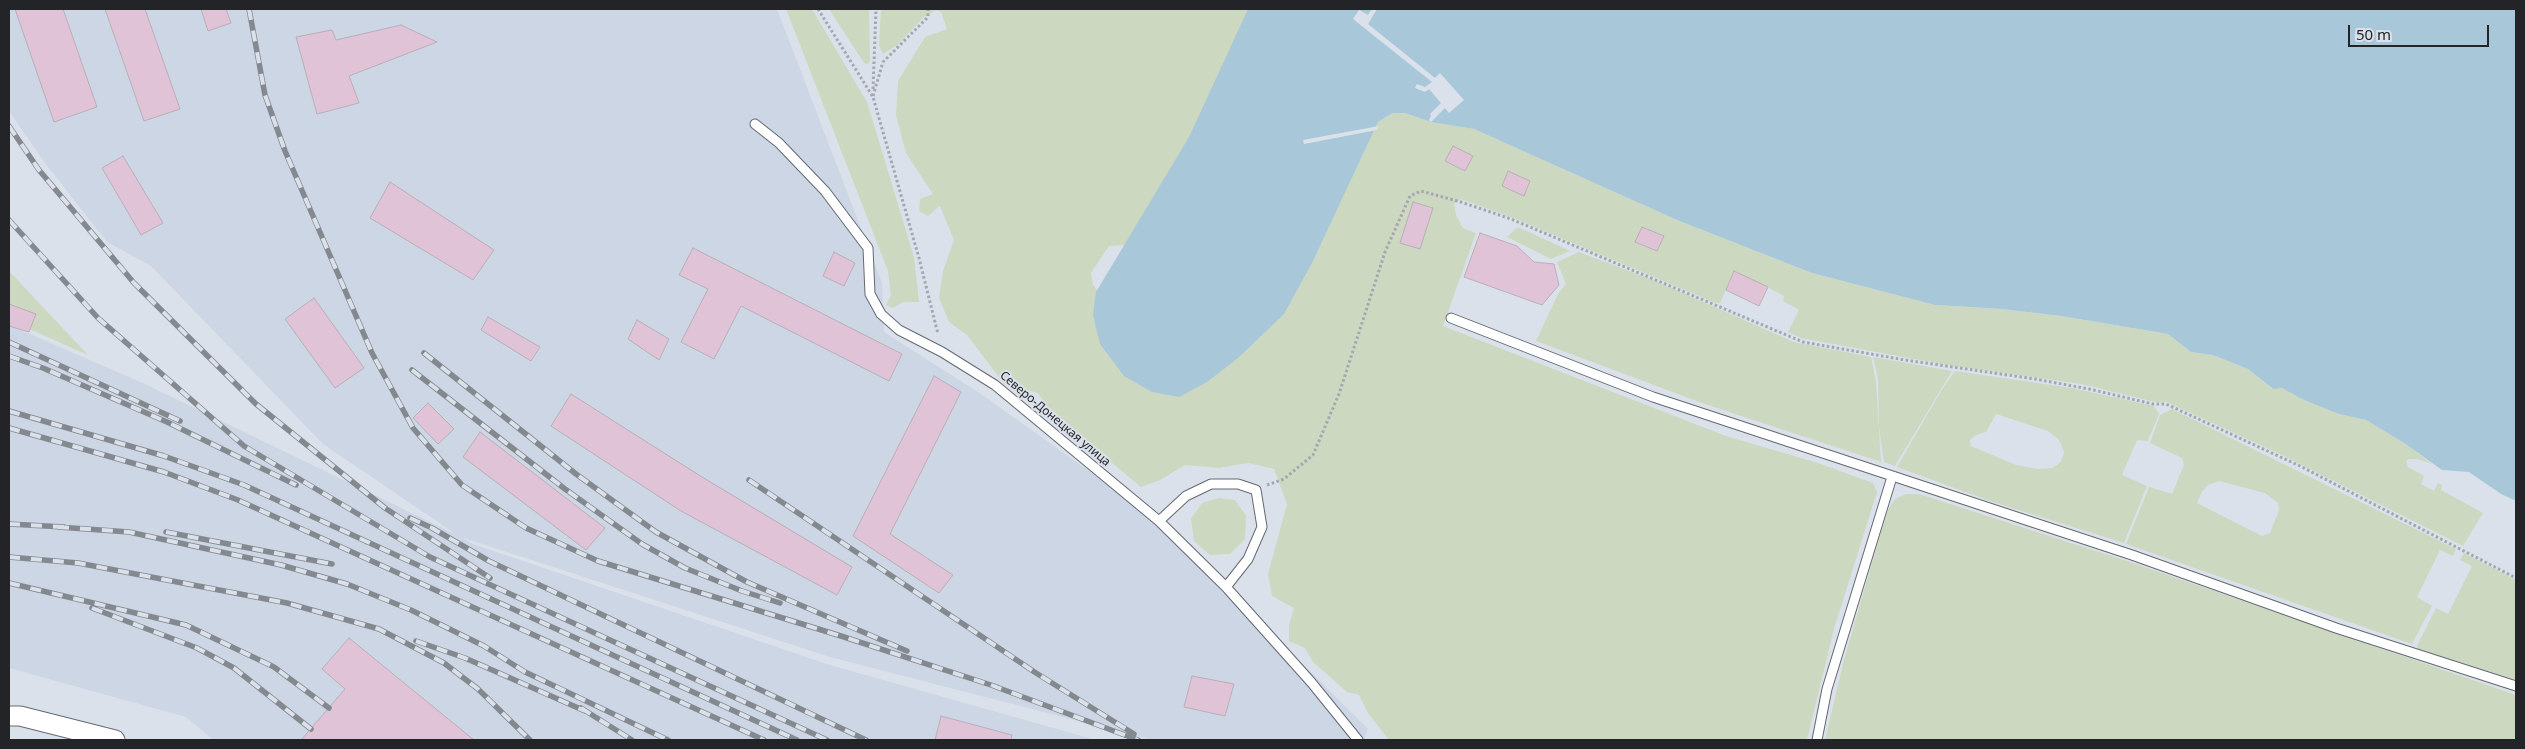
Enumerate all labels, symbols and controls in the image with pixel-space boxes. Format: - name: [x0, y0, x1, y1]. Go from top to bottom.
- scale bar: [2350, 15, 2491, 47]
- text: 50 m: [2356, 24, 2391, 44]
- street label: Северо-Донецкая улица: [997, 368, 1113, 470]

